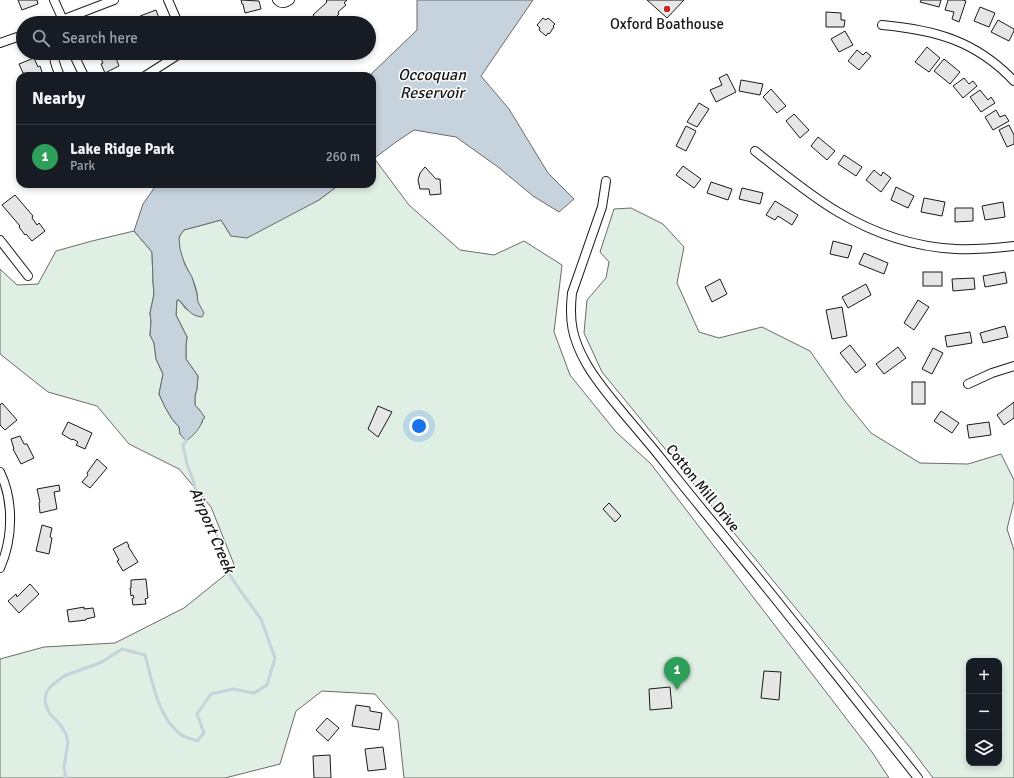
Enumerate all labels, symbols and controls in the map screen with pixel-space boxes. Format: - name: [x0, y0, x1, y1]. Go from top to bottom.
- marker: Oxford Boathouse: [662, 4, 672, 14]
- place label: Oxford Boathouse: [610, 15, 724, 33]
- search box: [16, 16, 376, 60]
- icon: search: [30, 27, 52, 49]
- text: Search here: [62, 29, 138, 47]
- water label: Occoquan Reservoir: [398, 65, 467, 103]
- text: Nearby: [32, 88, 85, 109]
- text: Lake Ridge Park: [70, 140, 174, 158]
- text: 1: [41, 149, 49, 165]
- text: 260 m: [326, 149, 360, 165]
- text: Park: [70, 158, 95, 174]
- your location: [409, 416, 429, 436]
- street label: Cotton Mill Drive: [662, 440, 744, 536]
- water label: Airport Creek: [185, 484, 240, 578]
- pin: 1: [664, 657, 690, 690]
- map controls: [966, 658, 1002, 766]
- button: +: [966, 658, 1002, 694]
- button: −: [966, 694, 1002, 730]
- button: layers: [966, 730, 1002, 766]

